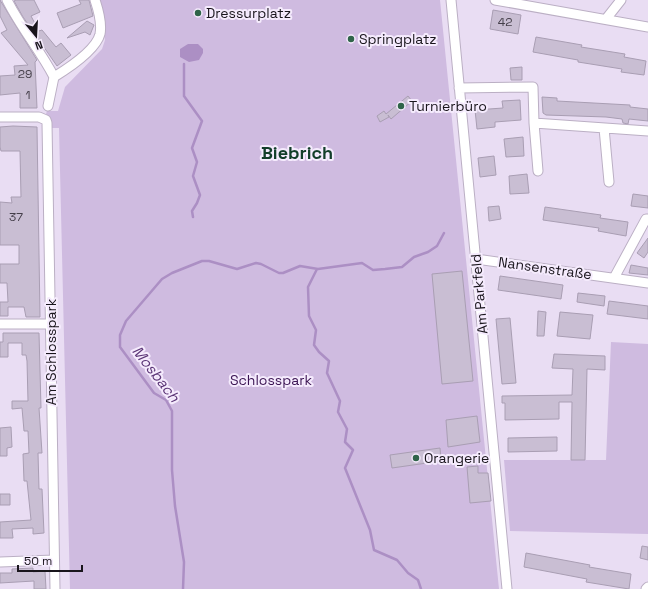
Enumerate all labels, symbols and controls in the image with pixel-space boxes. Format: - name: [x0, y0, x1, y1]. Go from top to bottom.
- place label: Dressurplatz: [206, 4, 291, 22]
- marker: Dressurplatz: [193, 8, 203, 18]
- house number: 42: [498, 14, 512, 30]
- north arrow: [16, 16, 56, 56]
- place label: Springplatz: [359, 30, 437, 48]
- marker: Springplatz: [346, 34, 356, 44]
- text: N: [33, 38, 45, 53]
- house number: 29: [18, 66, 32, 82]
- house number: 1: [25, 87, 31, 103]
- place label: Turnierbüro: [409, 97, 487, 115]
- marker: Turnierbüro: [396, 101, 406, 111]
- district label: Biebrich: [261, 141, 333, 164]
- house number: 37: [9, 209, 23, 225]
- street label: Am Parkfeld: [467, 253, 491, 335]
- street label: Nansenstraße: [497, 253, 593, 283]
- street label: Am Schlosspark: [42, 298, 60, 405]
- water label: Mosbach: [128, 342, 185, 406]
- park label: Schlosspark: [230, 371, 313, 389]
- place label: Orangerie: [424, 449, 489, 467]
- marker: Orangerie: [411, 453, 421, 463]
- scale bar: [18, 547, 82, 573]
- text: 50 m: [24, 553, 52, 569]

